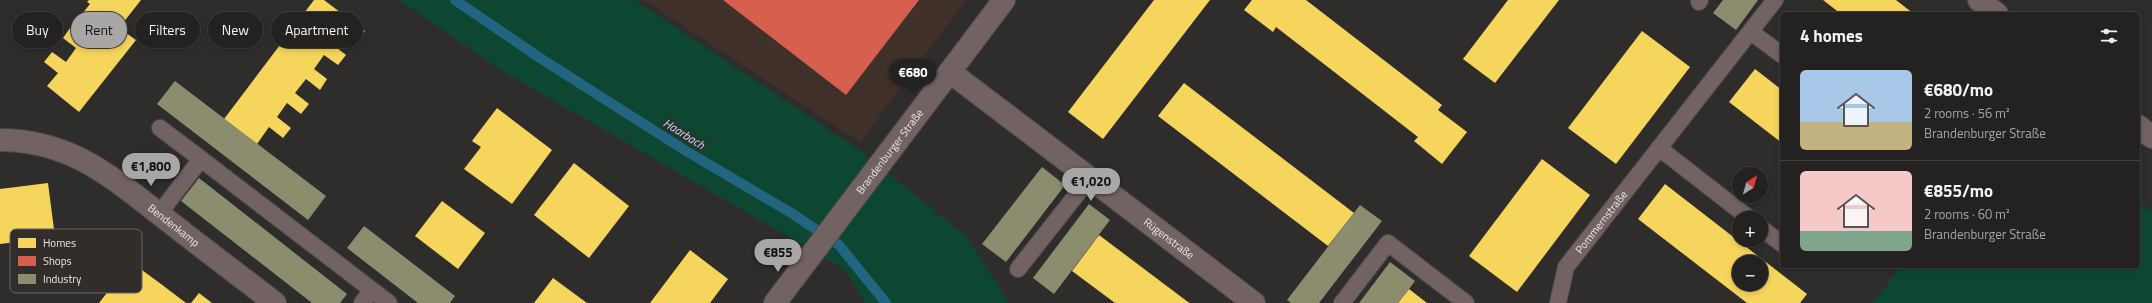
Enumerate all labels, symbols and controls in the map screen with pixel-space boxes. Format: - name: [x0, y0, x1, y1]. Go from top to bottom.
- chip: Buy: [12, 12, 63, 48]
- chip: Rent: [71, 12, 127, 48]
- chip: Filters: [135, 12, 200, 48]
- chip: New: [208, 12, 263, 48]
- chip: Apartment: [271, 12, 363, 48]
- text: 4 homes: [1800, 23, 1863, 49]
- icon: filters: [2098, 25, 2120, 47]
- pin: €680: [889, 59, 937, 93]
- text: €680: [898, 62, 928, 82]
- text: €680/mo: [1924, 77, 1993, 103]
- icon: home: [1832, 86, 1880, 134]
- text: 2 rooms · 56 m²: [1924, 103, 2010, 123]
- street label: Brandenburger Straße: [852, 105, 927, 197]
- water label: Haarbach: [660, 113, 710, 154]
- text: Brandenburger Straße: [1924, 123, 2046, 143]
- pin: €1,800: [118, 153, 184, 187]
- text: €1,800: [131, 156, 171, 176]
- north arrow: [1732, 167, 1768, 203]
- map controls: [1732, 167, 1768, 291]
- pin: €1,020: [1058, 168, 1124, 202]
- text: €1,020: [1071, 171, 1111, 191]
- text: €855/mo: [1924, 178, 1993, 204]
- street label: Pommernstraße: [1571, 187, 1631, 257]
- icon: home: [1832, 187, 1880, 235]
- street label: Bendenkamp: [145, 200, 203, 251]
- text: 2 rooms · 60 m²: [1924, 204, 2010, 224]
- button: +: [1732, 211, 1768, 247]
- street label: Rügenstraße: [1140, 214, 1198, 263]
- text: Brandenburger Straße: [1924, 224, 2046, 244]
- legend: [10, 229, 142, 293]
- text: Homes: [43, 235, 76, 251]
- pin: €855: [754, 239, 802, 273]
- text: €855: [763, 242, 793, 262]
- text: Shops: [43, 253, 72, 269]
- button: −: [1732, 255, 1768, 291]
- text: Industry: [43, 271, 82, 287]

